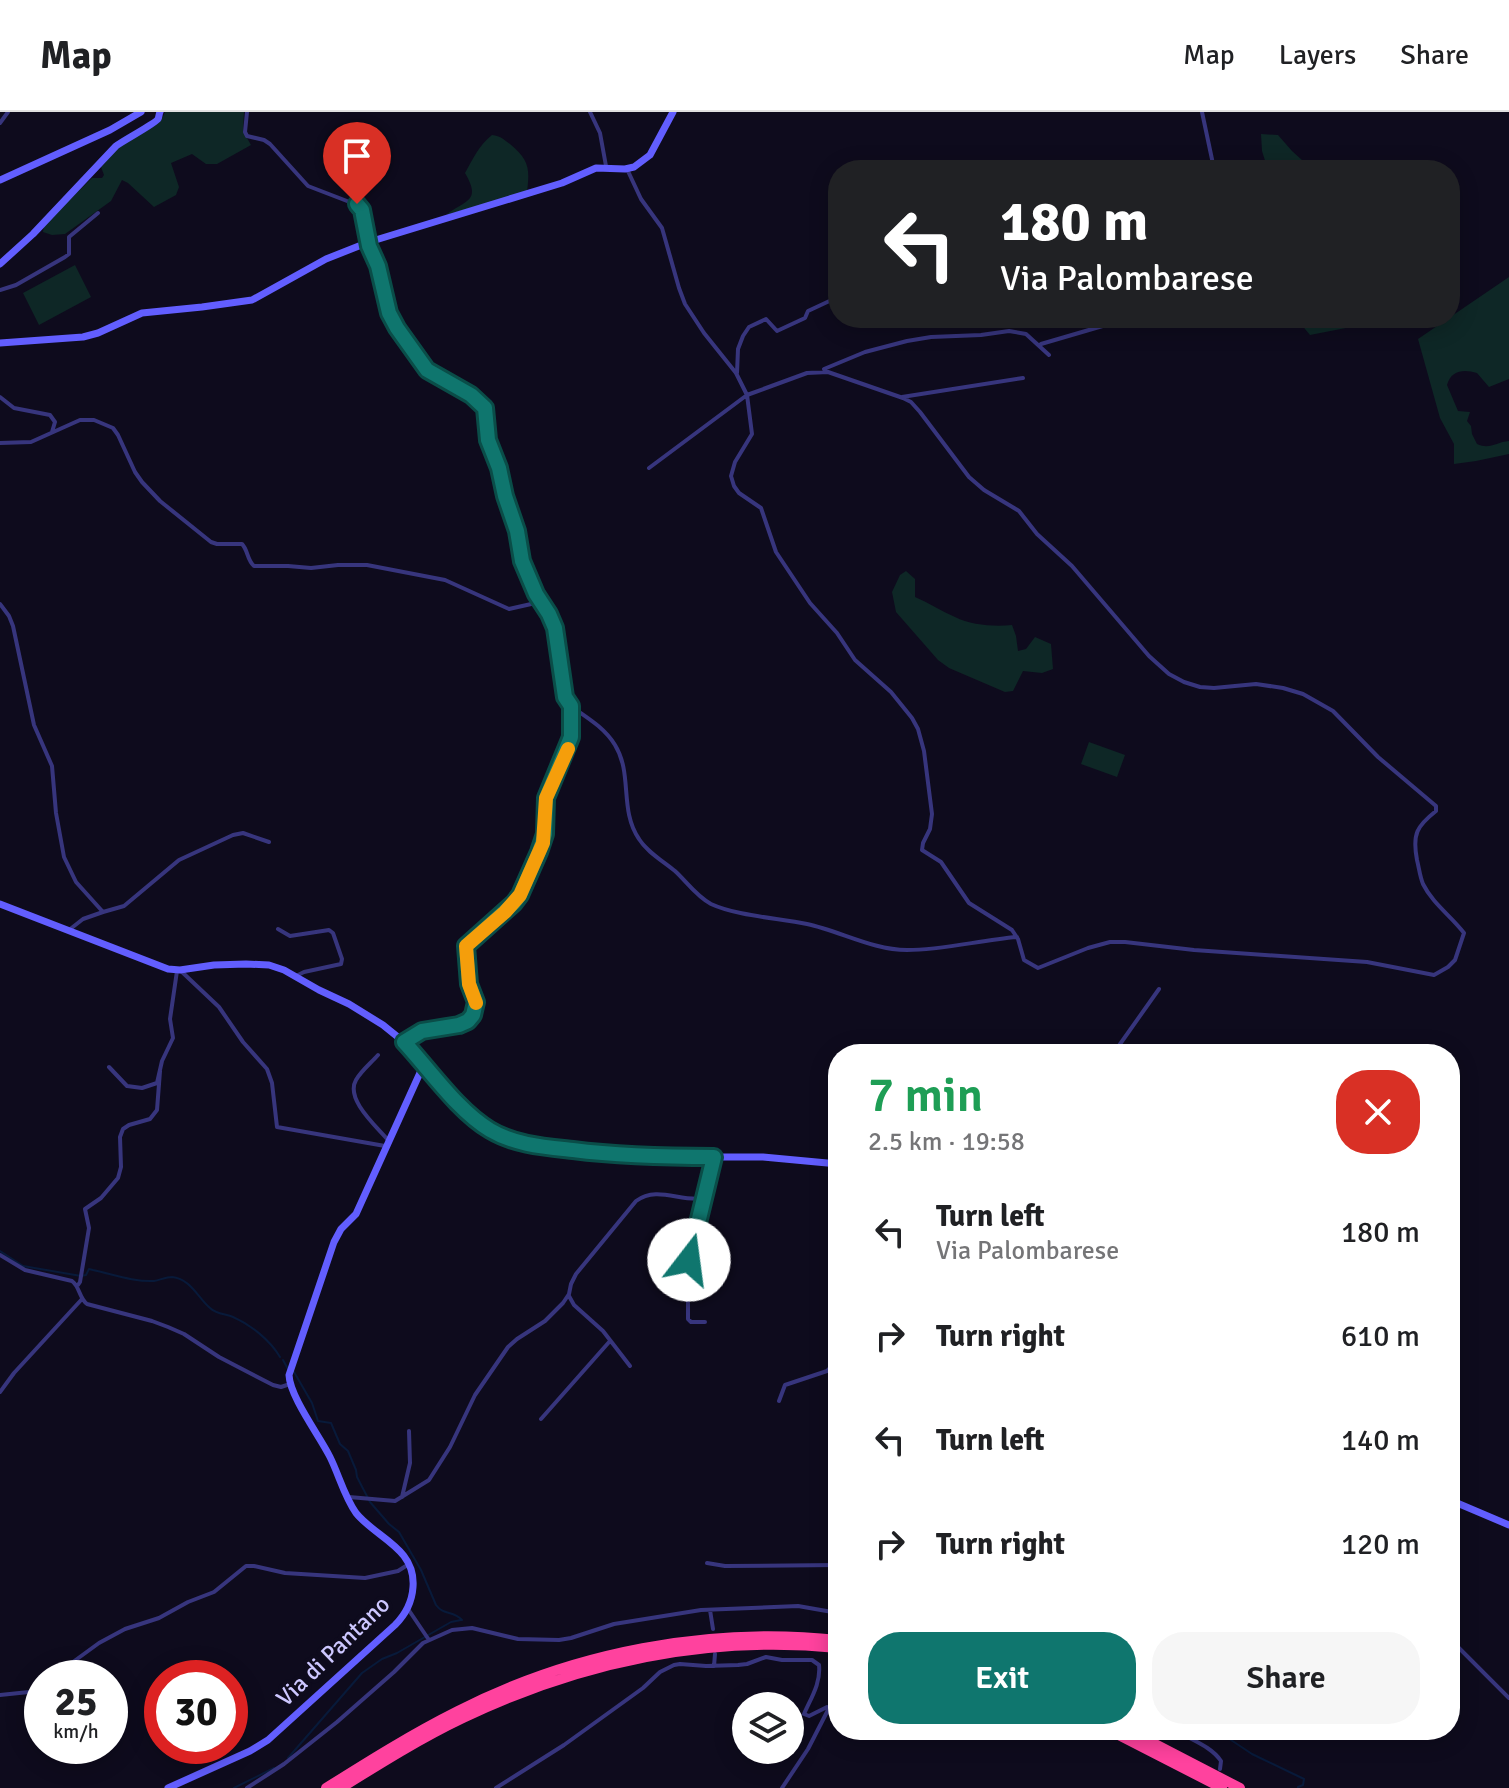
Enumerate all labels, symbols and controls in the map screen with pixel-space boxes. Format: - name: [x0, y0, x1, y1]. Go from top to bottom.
- text: Map: [40, 32, 112, 79]
- text: Map: [1183, 38, 1235, 72]
- text: Layers: [1279, 38, 1356, 72]
- text: Share: [1400, 38, 1469, 72]
- pin: [323, 122, 391, 204]
- icon: arrive: [335, 134, 379, 178]
- text: 180 m: [1000, 187, 1148, 256]
- icon: left: [868, 192, 972, 296]
- text: Via Palombarese: [1000, 256, 1254, 301]
- text: 7 min: [868, 1066, 983, 1125]
- button: close: [1336, 1070, 1420, 1154]
- text: 2.5 km · 19:58: [868, 1126, 1025, 1158]
- text: Turn left: [936, 1198, 1045, 1235]
- icon: left: [868, 1210, 912, 1254]
- text: 180 m: [1341, 1214, 1420, 1251]
- position arrow: [647, 1218, 731, 1302]
- text: Via Palombarese: [936, 1235, 1119, 1267]
- icon: right: [868, 1314, 912, 1358]
- text: Turn right: [936, 1318, 1065, 1355]
- text: 610 m: [1341, 1318, 1420, 1355]
- icon: left: [868, 1418, 912, 1462]
- text: Turn left: [936, 1422, 1045, 1459]
- text: 140 m: [1341, 1422, 1420, 1459]
- icon: right: [868, 1522, 912, 1566]
- text: Turn right: [936, 1526, 1065, 1563]
- text: 120 m: [1341, 1526, 1420, 1563]
- street label: Via di Pantano: [270, 1589, 396, 1713]
- button: Exit: [868, 1632, 1136, 1724]
- button: Share: [1152, 1632, 1420, 1724]
- speed limit sign: 30: [144, 1660, 248, 1764]
- text: 25: [54, 1677, 98, 1727]
- map controls: [732, 1692, 804, 1764]
- button: layers: [732, 1692, 804, 1764]
- text: km/h: [53, 1719, 99, 1744]

